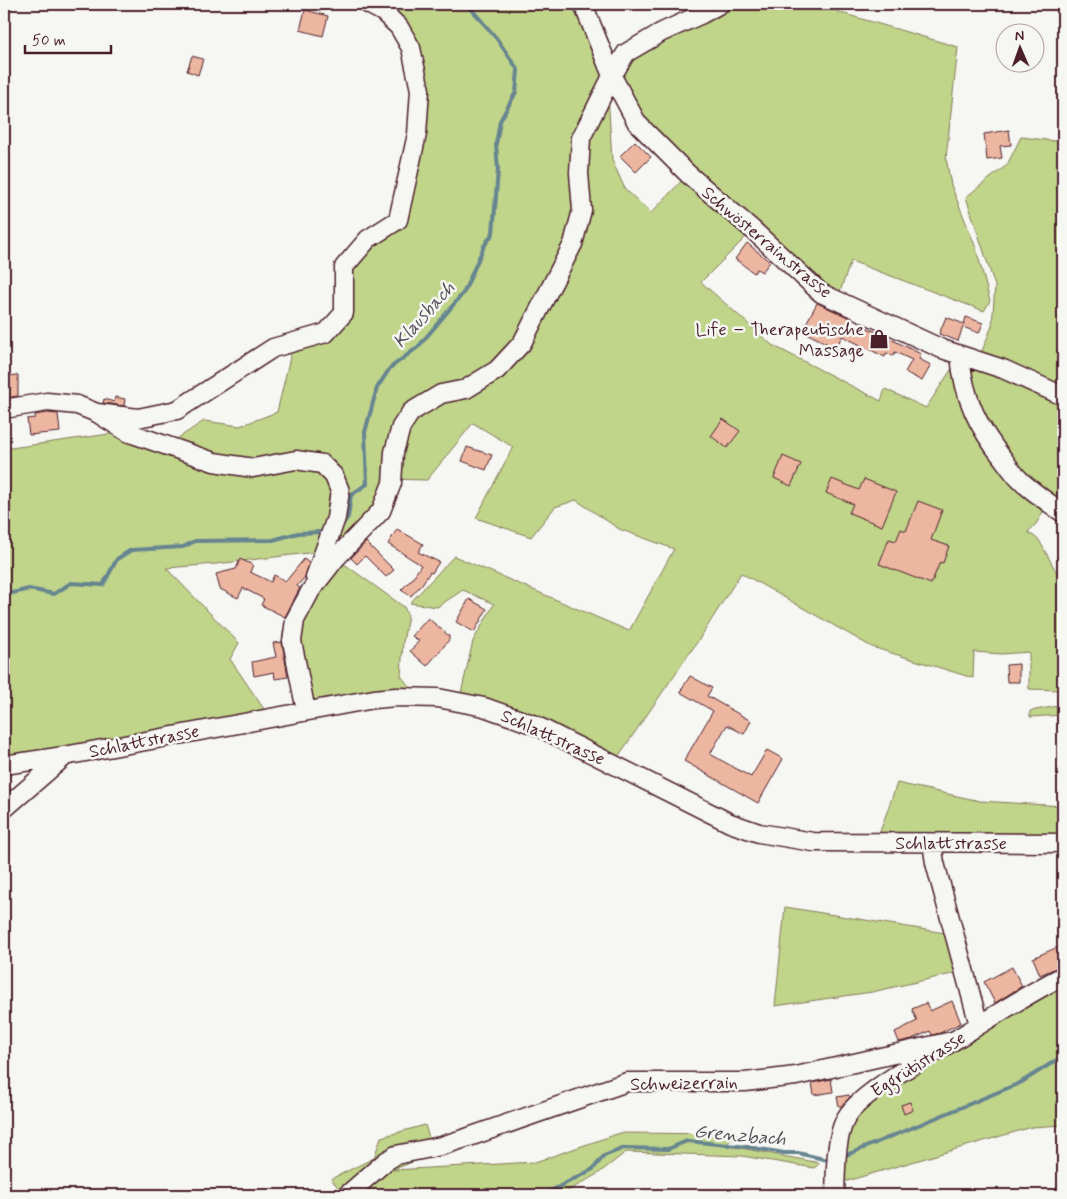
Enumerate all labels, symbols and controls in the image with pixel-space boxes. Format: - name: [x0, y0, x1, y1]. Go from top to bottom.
- scale bar: [25, 22, 111, 54]
- north arrow: [994, 22, 1044, 72]
- text: N: [1015, 27, 1025, 45]
- text: 50 m: [32, 31, 66, 51]
- street label: Schwösterrainstrasse: [696, 181, 837, 304]
- water label: Klausbach: [388, 276, 461, 354]
- place label: Life – Therapeutische Massage: [695, 318, 864, 363]
- shop icon: Life – Therapeutische Massage: [868, 328, 890, 350]
- street label: Schlattstrasse: [497, 704, 608, 772]
- street label: Schlattstrasse: [87, 720, 201, 764]
- street label: Schlattstrasse: [895, 832, 1007, 856]
- street label: Eggrütistrasse: [867, 1026, 971, 1105]
- street label: Schweizerrain: [630, 1071, 738, 1097]
- water label: Grenzbach: [693, 1119, 787, 1152]

